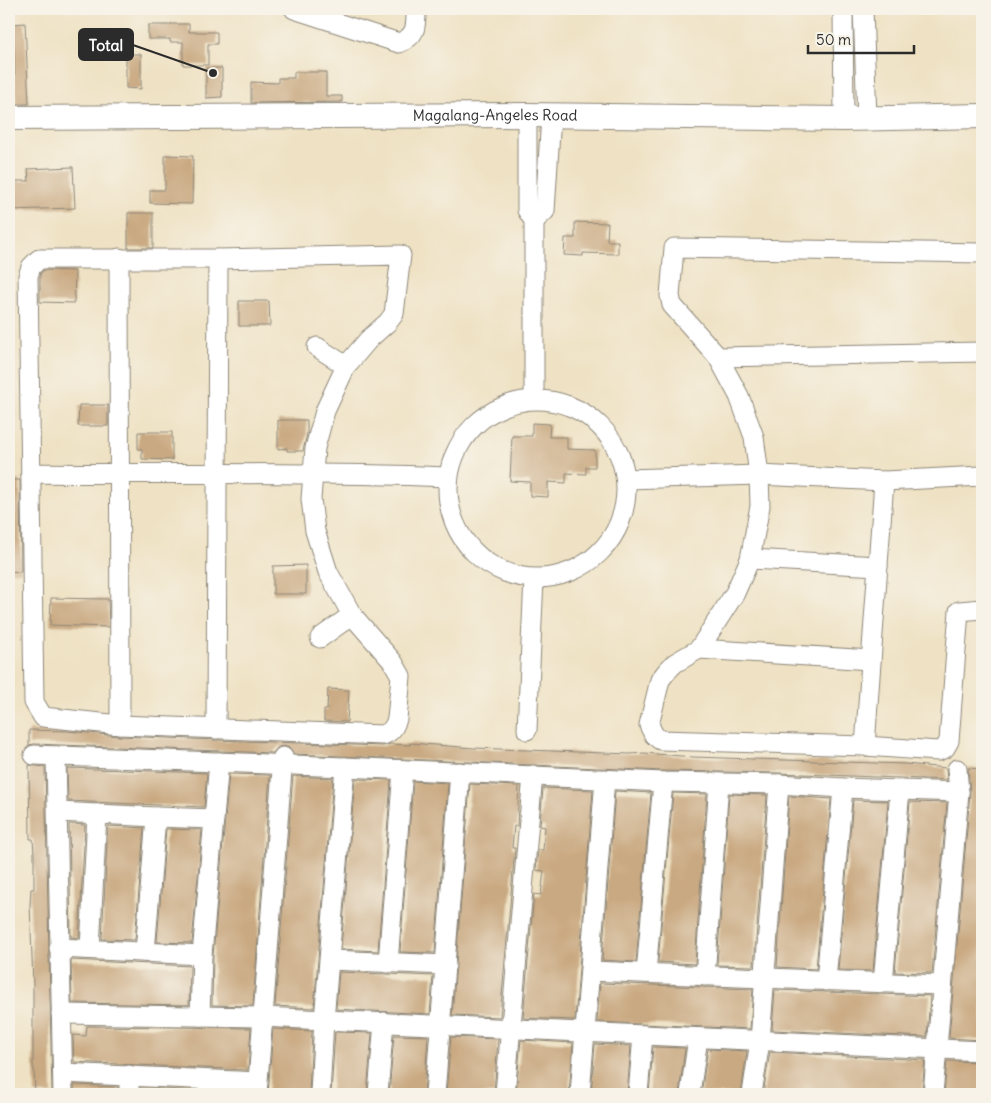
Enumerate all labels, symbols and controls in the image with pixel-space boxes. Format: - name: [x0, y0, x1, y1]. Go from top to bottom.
- scale bar: [808, 22, 915, 54]
- callout: Total: [79, 29, 133, 60]
- text: 50 m: [816, 30, 851, 49]
- text: Total: [89, 35, 123, 55]
- street label: Magalang-Angeles Road: [413, 105, 578, 125]

